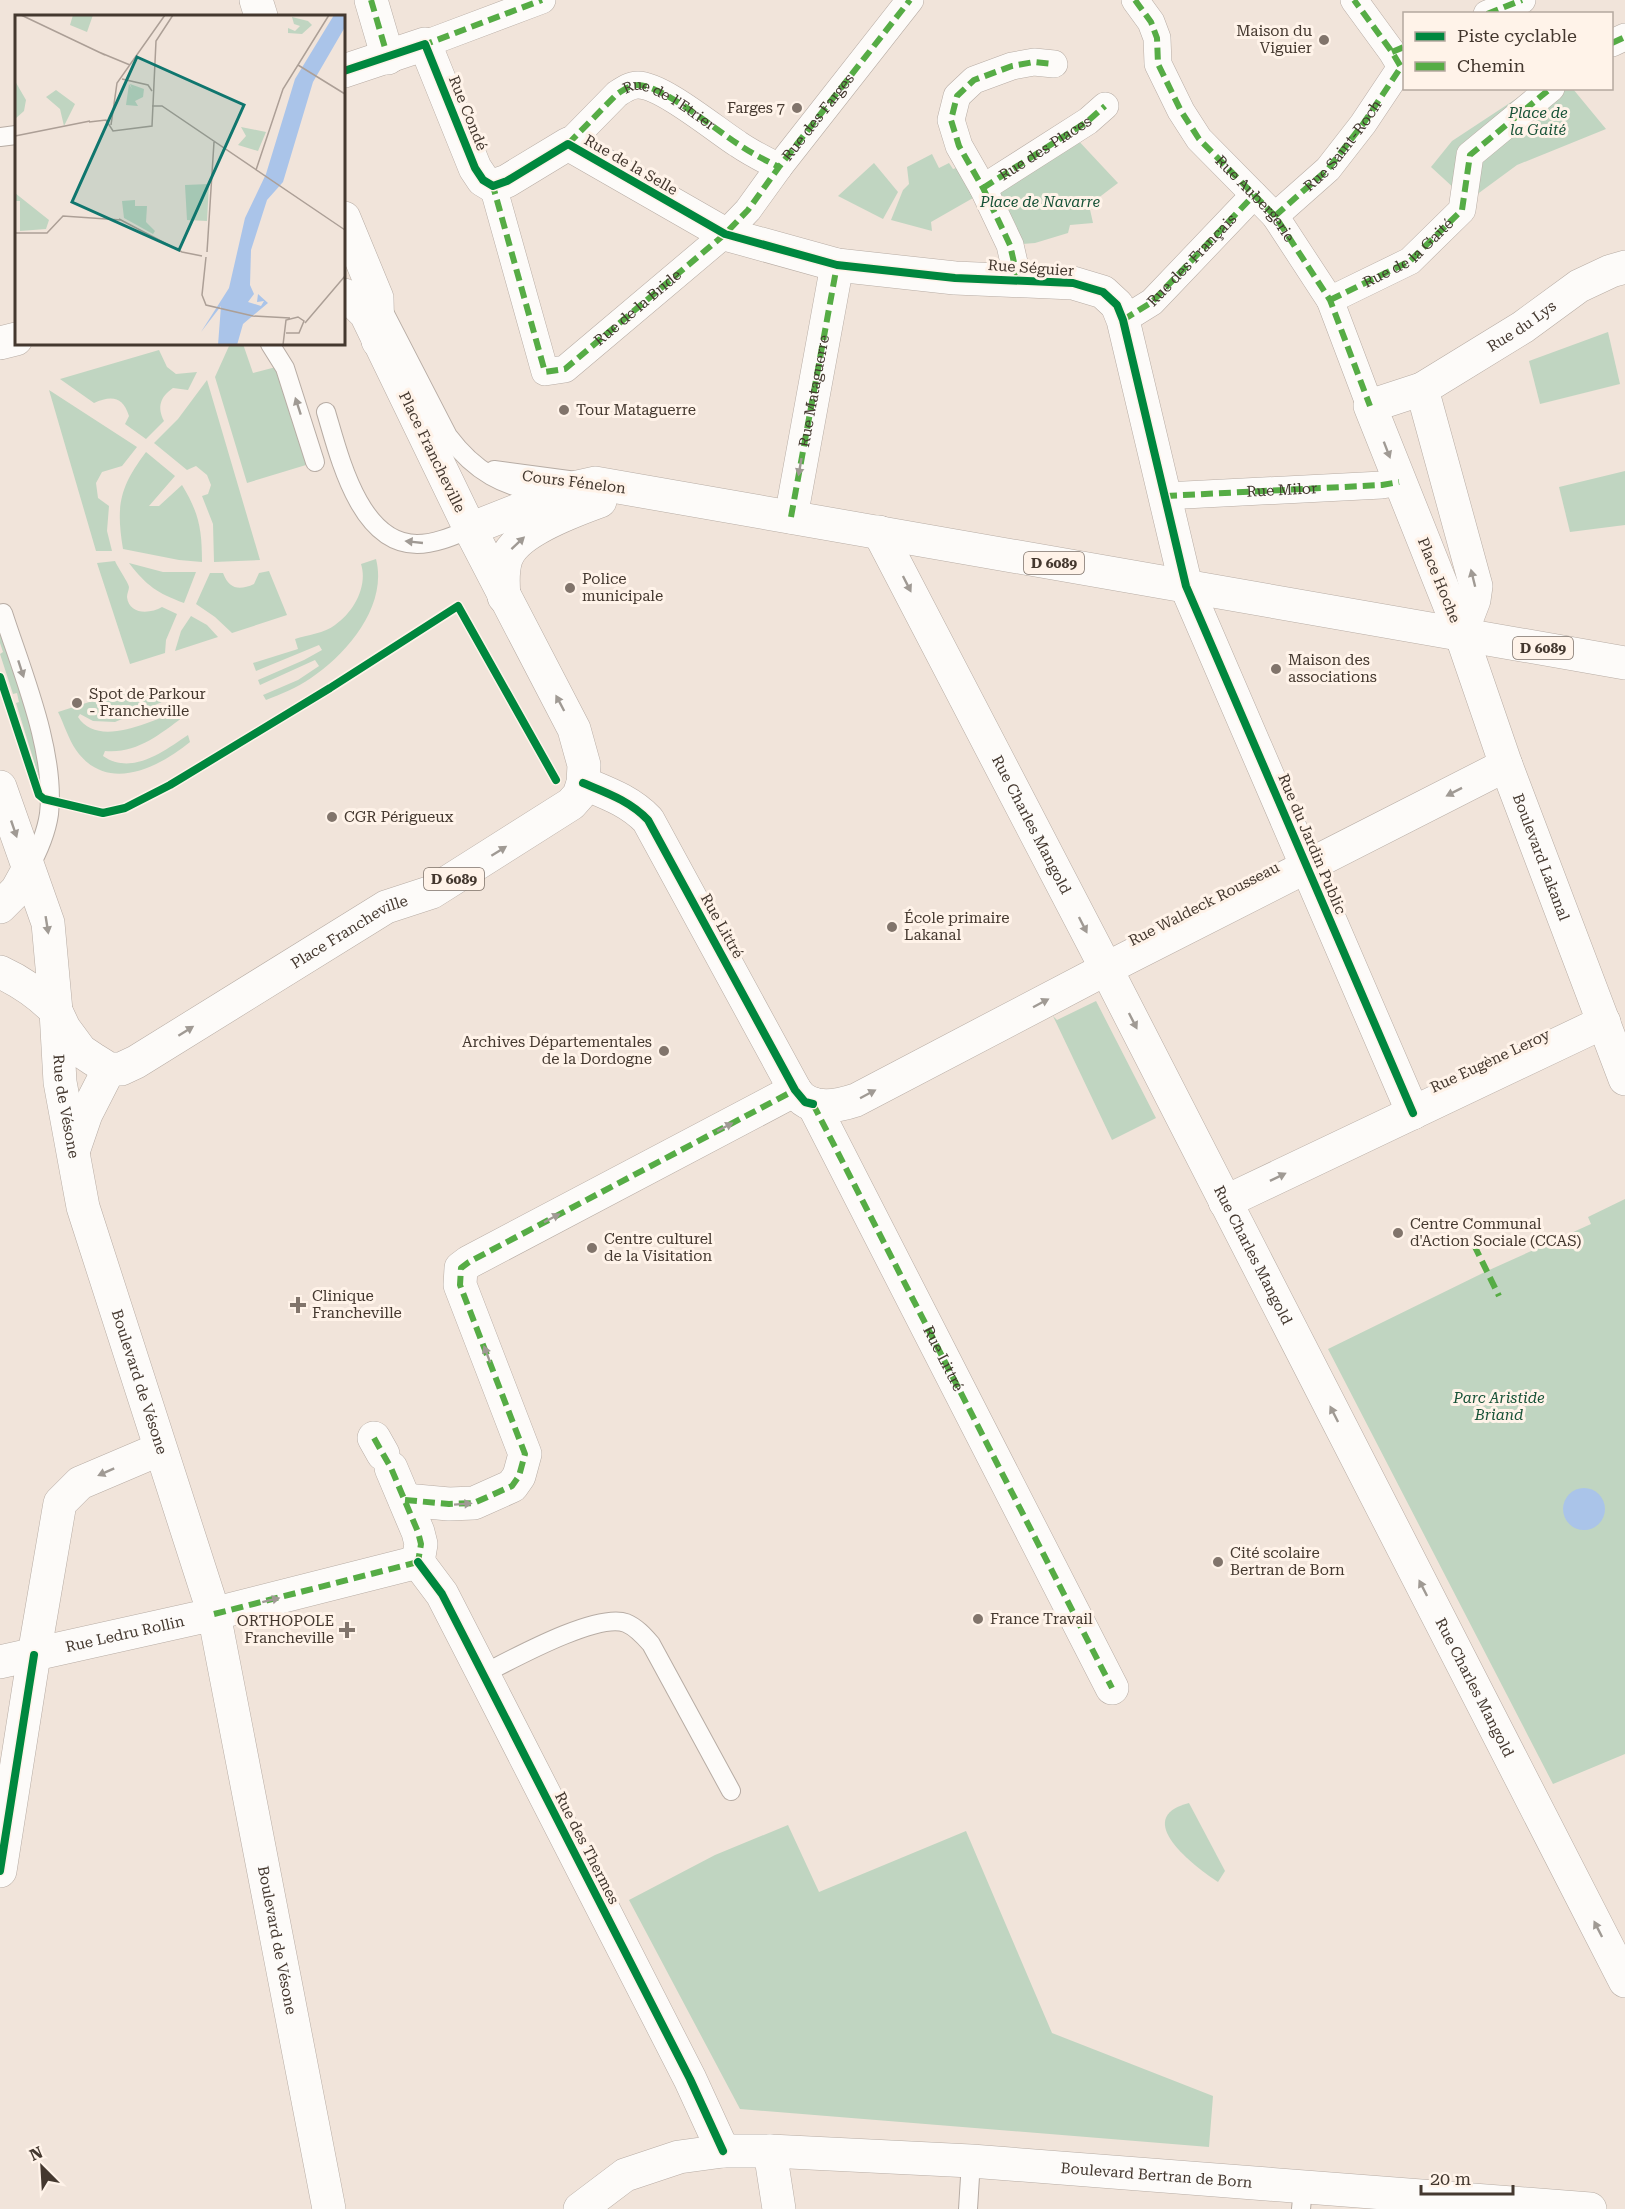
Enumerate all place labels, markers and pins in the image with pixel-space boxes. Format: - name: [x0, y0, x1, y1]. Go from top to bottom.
- place label: Maison du Viguier: [1236, 22, 1313, 57]
- marker: Maison du Viguier: [1317, 33, 1331, 47]
- place label: Farges 7: [727, 99, 785, 117]
- marker: Farges 7: [790, 101, 804, 115]
- place label: Tour Mataguerre: [576, 401, 696, 419]
- marker: Tour Mataguerre: [557, 403, 571, 417]
- place label: Police municipale: [582, 570, 663, 605]
- marker: Police municipale: [563, 581, 577, 595]
- place label: Maison des associations: [1288, 651, 1377, 686]
- marker: Maison des associations: [1269, 662, 1283, 676]
- place label: Spot de Parkour - Francheville: [89, 685, 206, 720]
- marker: Spot de Parkour - Francheville: [70, 696, 84, 710]
- place label: CGR Périgueux: [344, 808, 454, 826]
- marker: CGR Périgueux: [325, 810, 339, 824]
- place label: École primaire Lakanal: [904, 909, 1010, 944]
- marker: École primaire Lakanal: [885, 920, 899, 934]
- place label: Archives Départementales de la Dordogne: [462, 1033, 652, 1068]
- marker: Archives Départementales de la Dordogne: [657, 1044, 671, 1058]
- place label: Centre Communal d'Action Sociale (CCAS): [1410, 1215, 1581, 1250]
- marker: Centre Communal d'Action Sociale (CCAS): [1391, 1226, 1405, 1240]
- place label: Centre culturel de la Visitation: [604, 1230, 713, 1265]
- marker: Centre culturel de la Visitation: [585, 1241, 599, 1255]
- place label: Clinique Francheville: [312, 1287, 402, 1322]
- marker: Clinique Francheville: [289, 1296, 307, 1314]
- place label: Cité scolaire Bertran de Born: [1230, 1544, 1345, 1579]
- marker: Cité scolaire Bertran de Born: [1211, 1555, 1225, 1569]
- place label: France Travail: [990, 1610, 1093, 1628]
- place label: ORTHOPOLE Francheville: [237, 1612, 334, 1647]
- marker: France Travail: [971, 1612, 985, 1626]
- marker: ORTHOPOLE Francheville: [338, 1621, 356, 1639]

